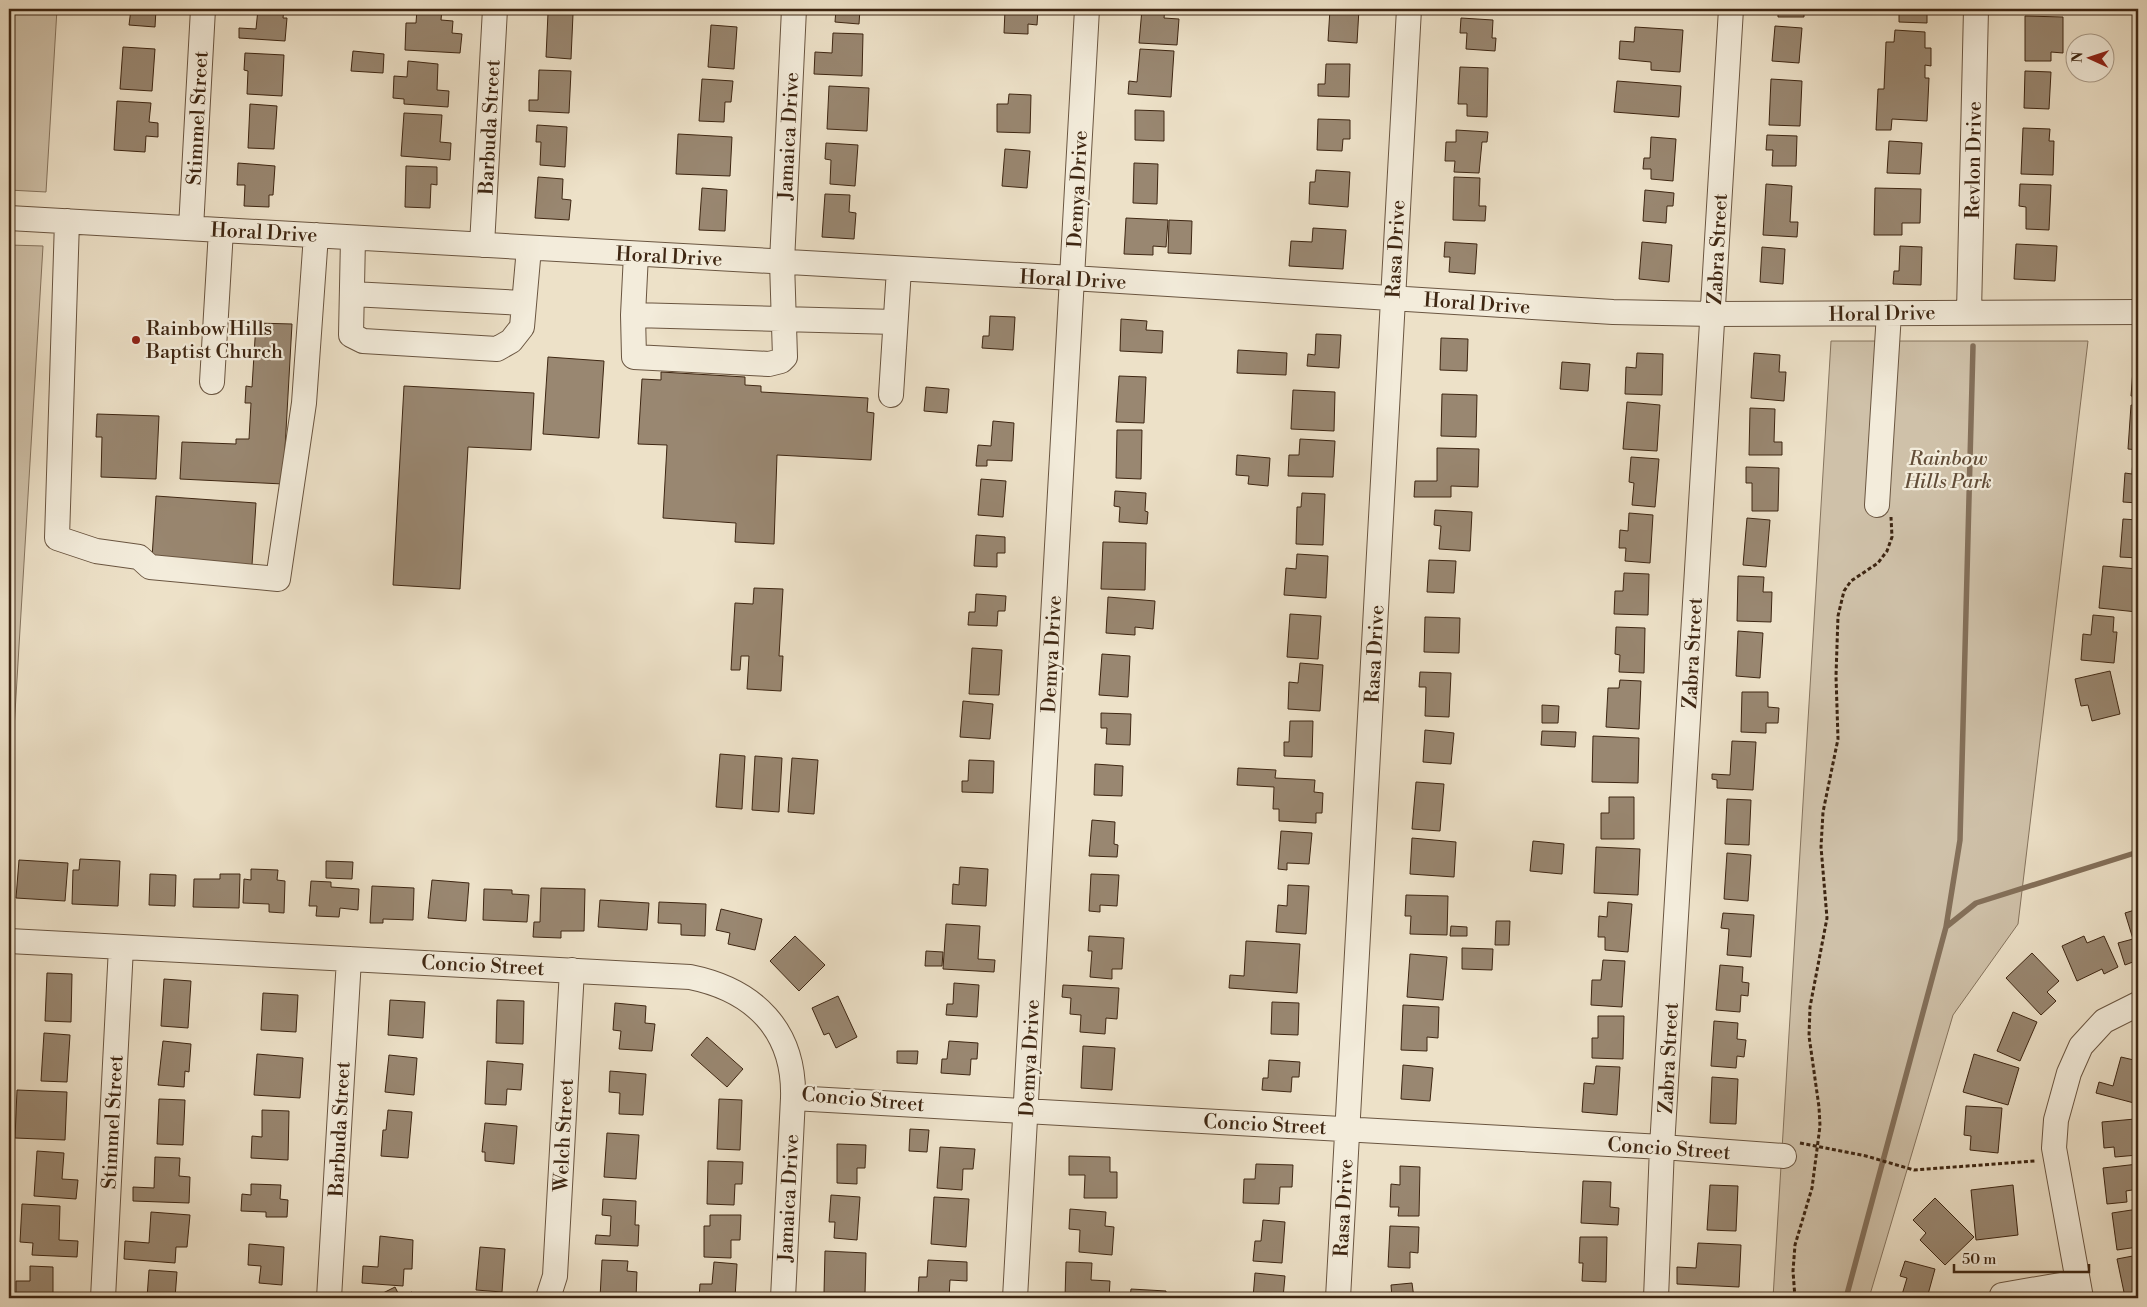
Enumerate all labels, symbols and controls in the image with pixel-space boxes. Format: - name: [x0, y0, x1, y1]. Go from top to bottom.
- north arrow: [2064, 32, 2114, 82]
- street label: Stimmel Street: [182, 50, 215, 186]
- text: N: [2069, 51, 2087, 63]
- street label: Barbuda Street: [474, 59, 507, 196]
- street label: Jamaica Drive: [774, 71, 805, 202]
- street label: Revlon Drive: [1961, 101, 1988, 219]
- street label: Demya Drive: [1063, 130, 1094, 249]
- street label: Zabra Street: [1703, 193, 1734, 305]
- street label: Rasa Drive: [1381, 199, 1412, 299]
- street label: Horal Drive: [210, 218, 318, 249]
- street label: Horal Drive: [615, 242, 723, 273]
- street label: Horal Drive: [1019, 265, 1127, 296]
- street label: Horal Drive: [1423, 288, 1531, 321]
- street label: Horal Drive: [1828, 301, 1936, 328]
- place label: Rainbow Hills Baptist Church: [145, 317, 283, 365]
- marker: Rainbow Hills Baptist Church: [130, 334, 142, 346]
- park label: Rainbow Hills Park: [1903, 447, 1992, 495]
- street label: Demya Drive: [1037, 595, 1068, 714]
- street label: Zabra Street: [1678, 597, 1709, 709]
- street label: Rasa Drive: [1360, 604, 1391, 704]
- street label: Concio Street: [421, 951, 545, 982]
- street label: Demya Drive: [1015, 999, 1046, 1118]
- street label: Zabra Street: [1654, 1002, 1685, 1114]
- street label: Stimmel Street: [97, 1054, 130, 1190]
- street label: Barbuda Street: [324, 1061, 357, 1198]
- street label: Welch Street: [549, 1078, 580, 1193]
- street label: Concio Street: [800, 1083, 925, 1118]
- street label: Concio Street: [1203, 1110, 1327, 1141]
- street label: Jamaica Drive: [774, 1133, 805, 1264]
- street label: Concio Street: [1607, 1133, 1731, 1166]
- street label: Rasa Drive: [1329, 1158, 1360, 1258]
- scale bar: [1954, 1242, 2090, 1274]
- text: 50 m: [1962, 1250, 1996, 1269]

